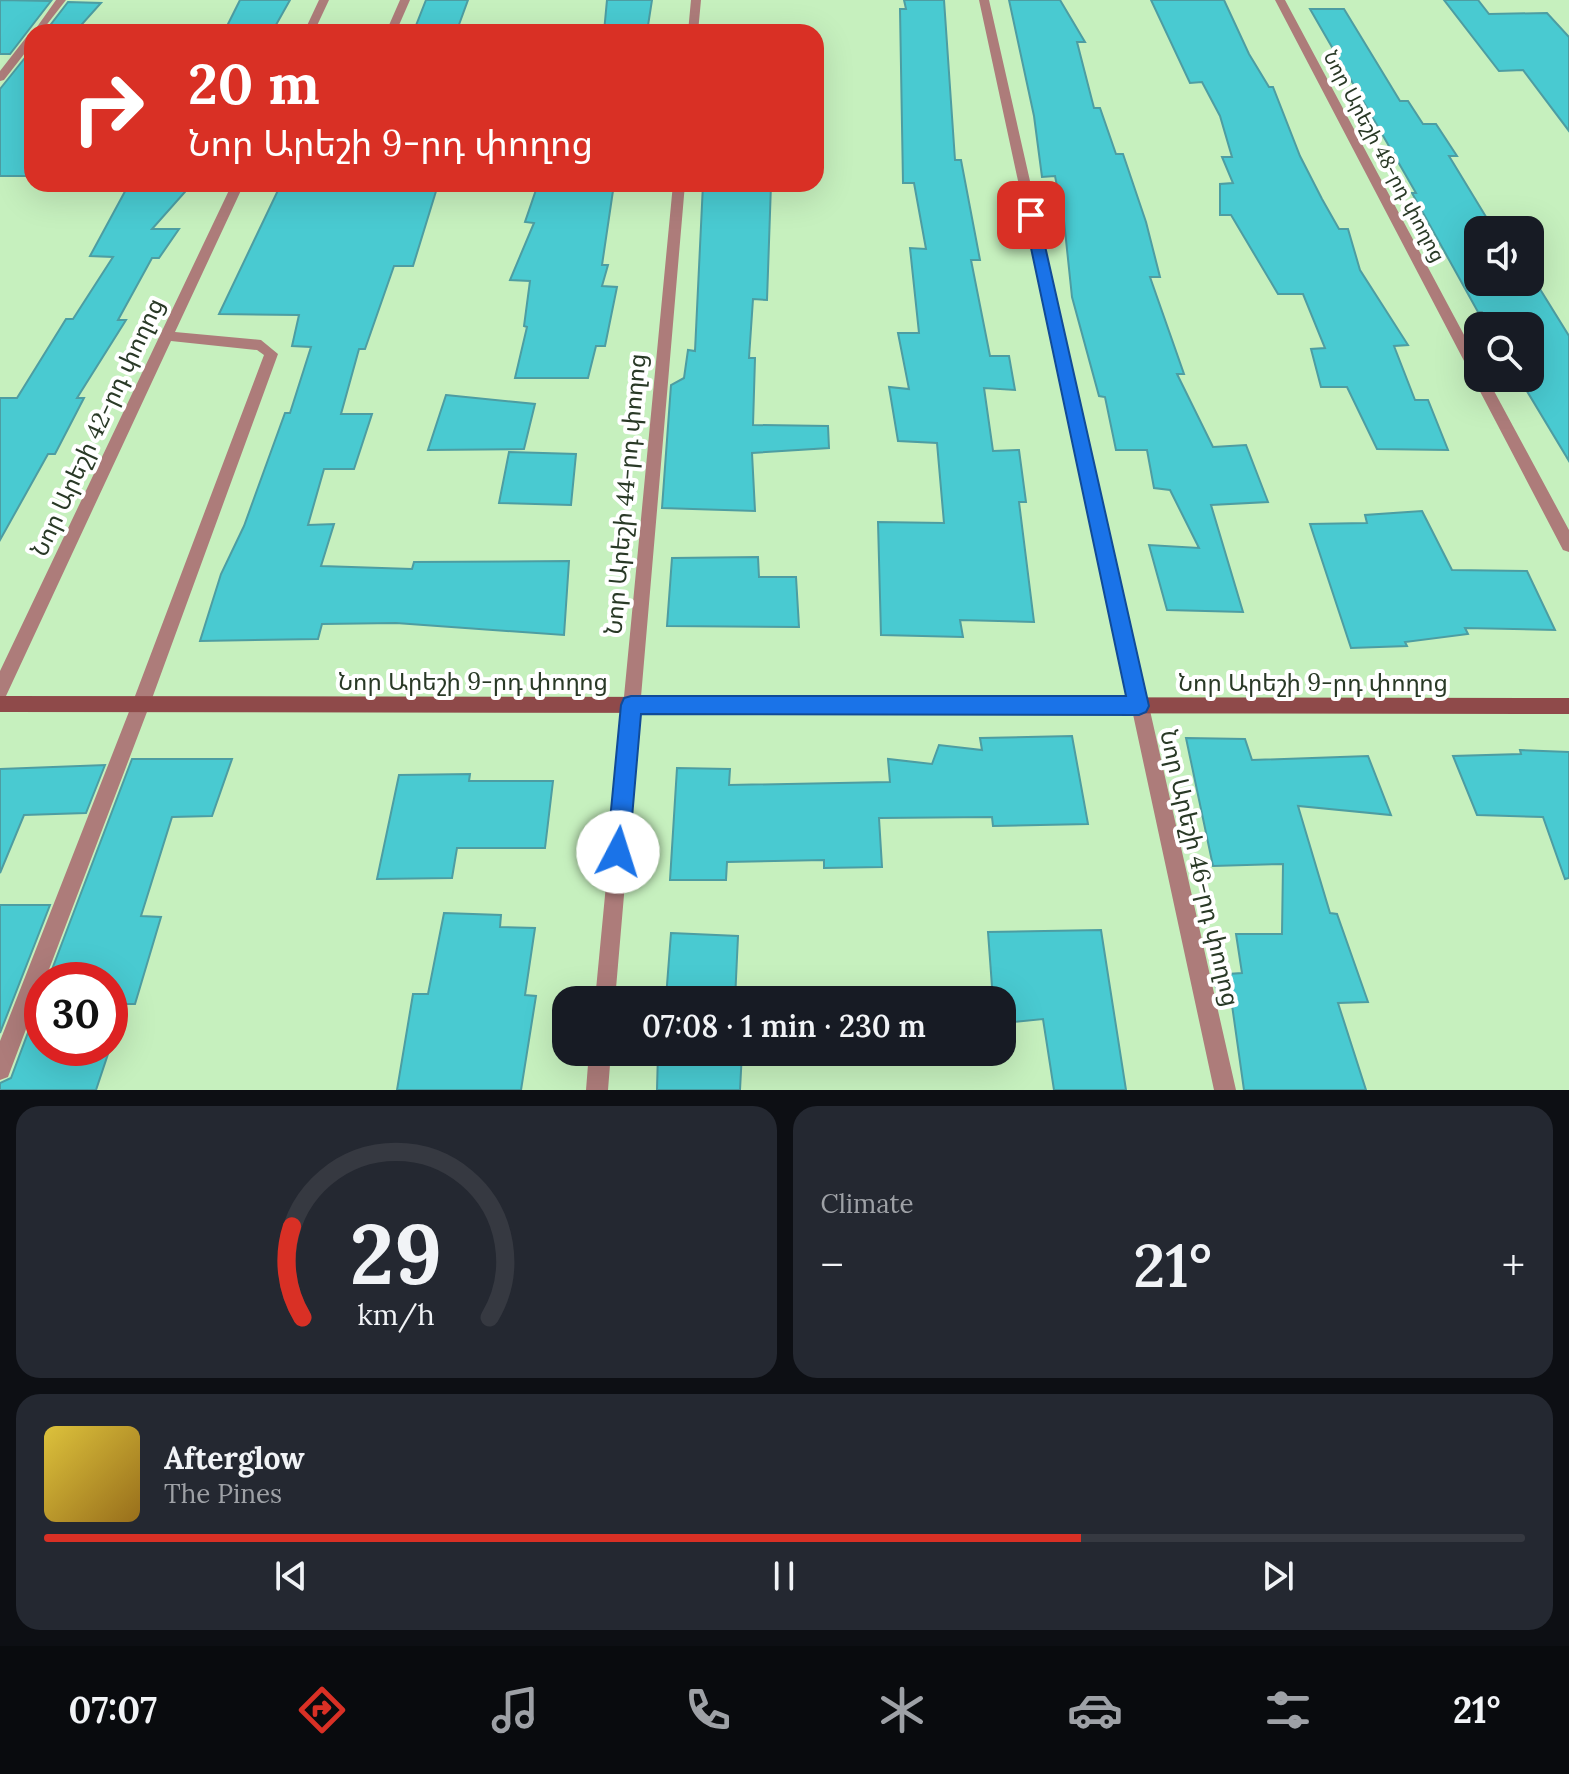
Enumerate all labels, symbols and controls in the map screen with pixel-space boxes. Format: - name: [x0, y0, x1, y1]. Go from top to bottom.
- street label: Նոր Արեշի 48-րդ փողոց: [1319, 46, 1451, 266]
- text: 20 m: [188, 48, 320, 119]
- icon: right: [56, 56, 160, 160]
- text: Նոր Արեշի 9-րդ փողոց: [188, 120, 593, 166]
- pin: [997, 181, 1065, 249]
- icon: arrive: [1009, 193, 1053, 237]
- map controls: [1464, 216, 1544, 392]
- button: sound: [1464, 216, 1544, 296]
- street label: Նոր Արեշի 42-րդ փողոց: [23, 293, 171, 561]
- button: search: [1464, 312, 1544, 392]
- street label: Նոր Արեշի 44-րդ փողոց: [597, 352, 653, 636]
- street label: Նոր Արեշի 9-րդ փողոց: [338, 666, 608, 697]
- street label: Նոր Արեշի 9-րդ փողոց: [1178, 667, 1448, 698]
- street label: Նոր Արեշի 46-րդ փողոց: [1153, 727, 1247, 1009]
- position arrow: [576, 810, 660, 894]
- speed limit sign: 30: [24, 962, 128, 1066]
- text: 07:08 · 1 min · 230 m: [642, 1007, 926, 1045]
- text: Climate: [821, 1187, 914, 1220]
- text: 29: [350, 1200, 442, 1307]
- text: 21°: [1133, 1227, 1212, 1303]
- text: −: [821, 1237, 844, 1293]
- text: +: [1502, 1237, 1525, 1293]
- text: km/h: [358, 1296, 435, 1333]
- text: Afterglow: [164, 1439, 305, 1477]
- text: The Pines: [164, 1477, 282, 1510]
- icon: previous: [269, 1554, 313, 1598]
- icon: pause: [762, 1554, 806, 1598]
- icon: next: [1256, 1554, 1300, 1598]
- icon: directions: [294, 1682, 350, 1738]
- icon: music: [487, 1682, 543, 1738]
- icon: phone: [680, 1682, 736, 1738]
- icon: climate: [874, 1682, 930, 1738]
- icon: car: [1067, 1682, 1123, 1738]
- icon: filters: [1260, 1682, 1316, 1738]
- text: 07:07: [69, 1687, 157, 1733]
- text: 21°: [1453, 1687, 1500, 1733]

